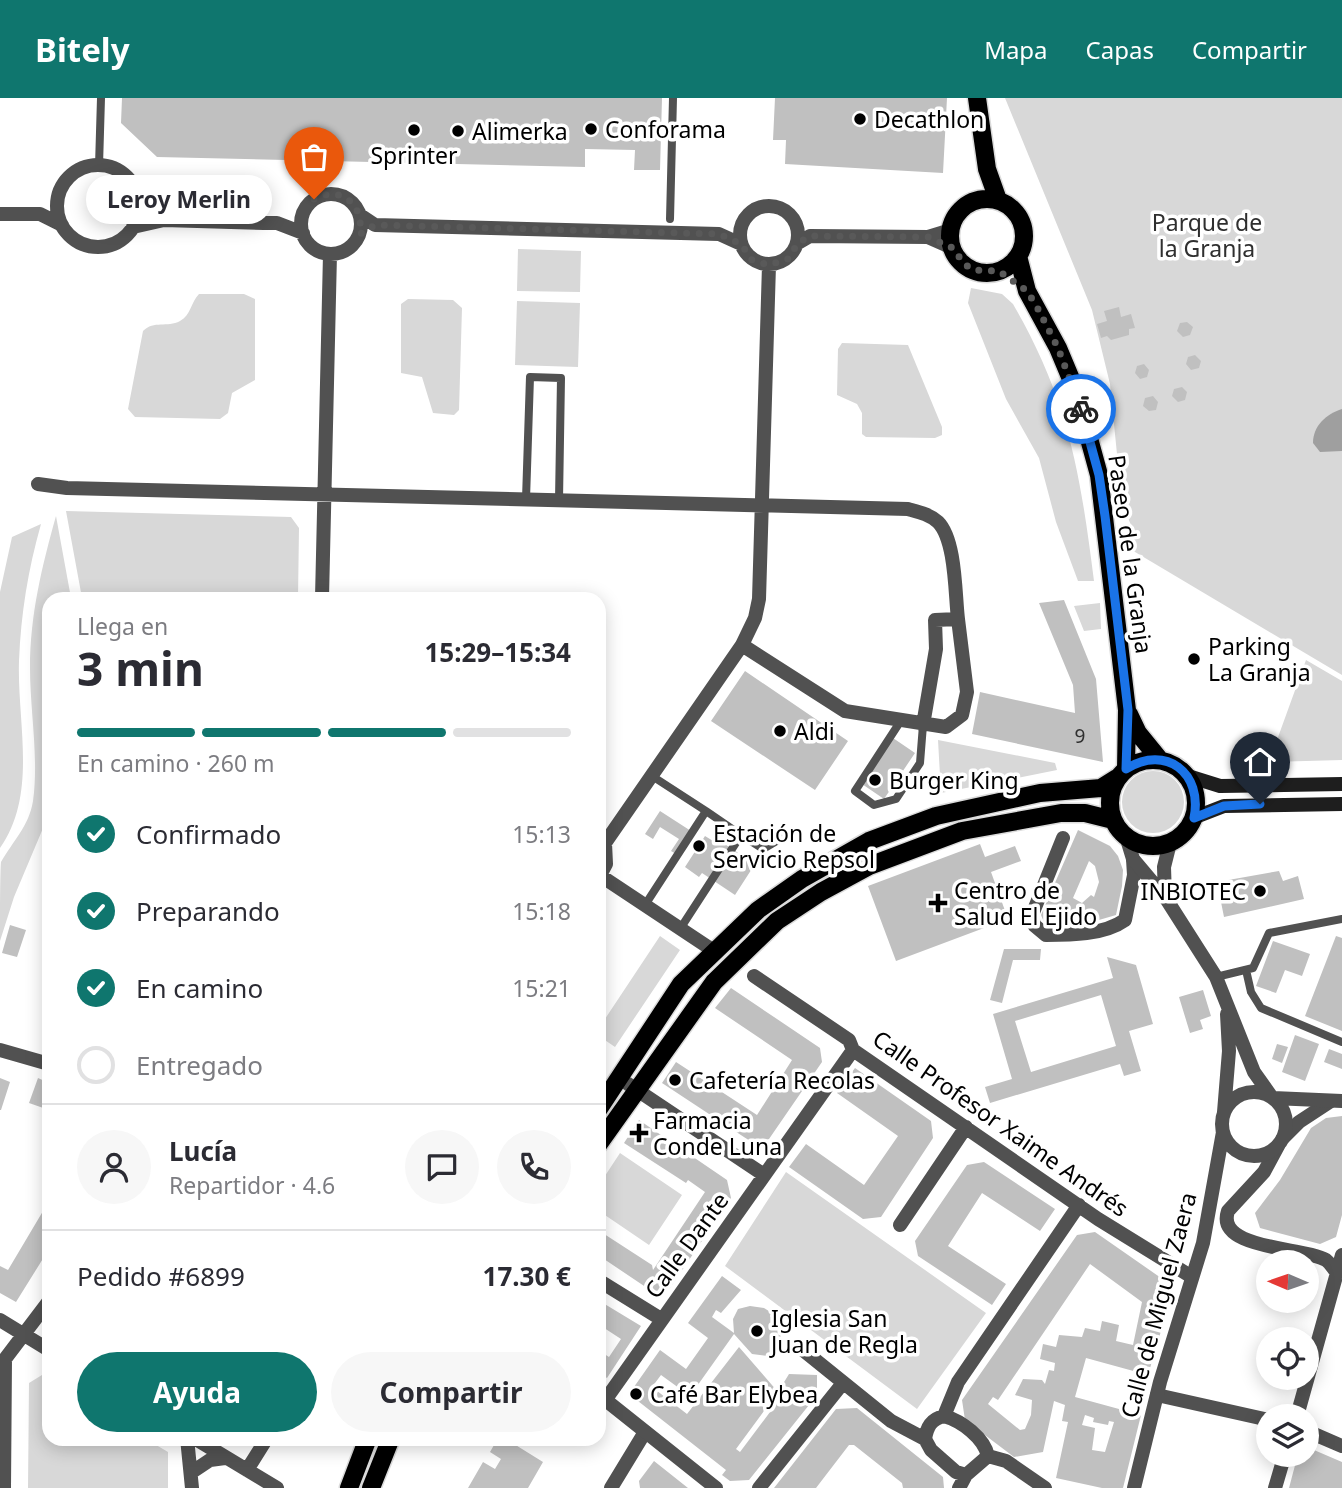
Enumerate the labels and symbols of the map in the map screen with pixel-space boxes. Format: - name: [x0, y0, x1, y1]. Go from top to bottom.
- place label: Decathlon: [874, 103, 984, 135]
- marker: Decathlon: [852, 111, 868, 127]
- place label: Conforama: [605, 113, 726, 145]
- place label: Alimerka: [472, 115, 568, 147]
- marker: Conforama: [583, 121, 599, 137]
- marker: Sprinter: [406, 122, 422, 138]
- marker: Alimerka: [450, 123, 466, 139]
- pin: [284, 127, 344, 199]
- place label: Sprinter: [370, 139, 458, 171]
- callout: Leroy Merlin: [86, 174, 272, 224]
- park label: Parque de la Granja: [1152, 206, 1262, 264]
- courier: [1046, 374, 1116, 444]
- street label: Paseo de la Granja: [1101, 453, 1161, 655]
- place label: Parking La Granja: [1208, 630, 1311, 688]
- marker: Parking La Granja: [1186, 651, 1202, 667]
- place label: Aldi: [794, 715, 835, 747]
- marker: Aldi: [772, 723, 788, 739]
- house number: 9: [1075, 723, 1085, 749]
- pin: [1230, 732, 1290, 804]
- place label: Burger King: [889, 764, 1019, 796]
- marker: Burger King: [867, 772, 883, 788]
- place label: Estación de Servicio Repsol: [713, 817, 875, 875]
- marker: Estación de Servicio Repsol: [691, 838, 707, 854]
- place label: Centro de Salud El Ejido: [954, 874, 1097, 932]
- place label: INBIOTEC: [1141, 875, 1246, 907]
- marker: INBIOTEC: [1252, 883, 1268, 899]
- marker: Centro de Salud El Ejido: [928, 893, 948, 913]
- street label: Calle Profesor Xaime Andrés: [867, 1022, 1135, 1224]
- place label: Cafetería Recolas: [689, 1064, 875, 1096]
- marker: Cafetería Recolas: [667, 1072, 683, 1088]
- place label: Farmacia Conde Luna: [653, 1104, 782, 1162]
- marker: Farmacia Conde Luna: [631, 1125, 647, 1141]
- street label: Calle Dante: [637, 1186, 735, 1304]
- street label: Calle de Miguel Zaera: [1112, 1189, 1204, 1421]
- north arrow: [1256, 1250, 1320, 1312]
- place label: Iglesia San Juan de Regla: [769, 1302, 918, 1360]
- marker: Iglesia San Juan de Regla: [749, 1323, 765, 1339]
- place label: Café Bar Elybea: [650, 1378, 818, 1410]
- marker: Café Bar Elybea: [628, 1386, 644, 1402]

